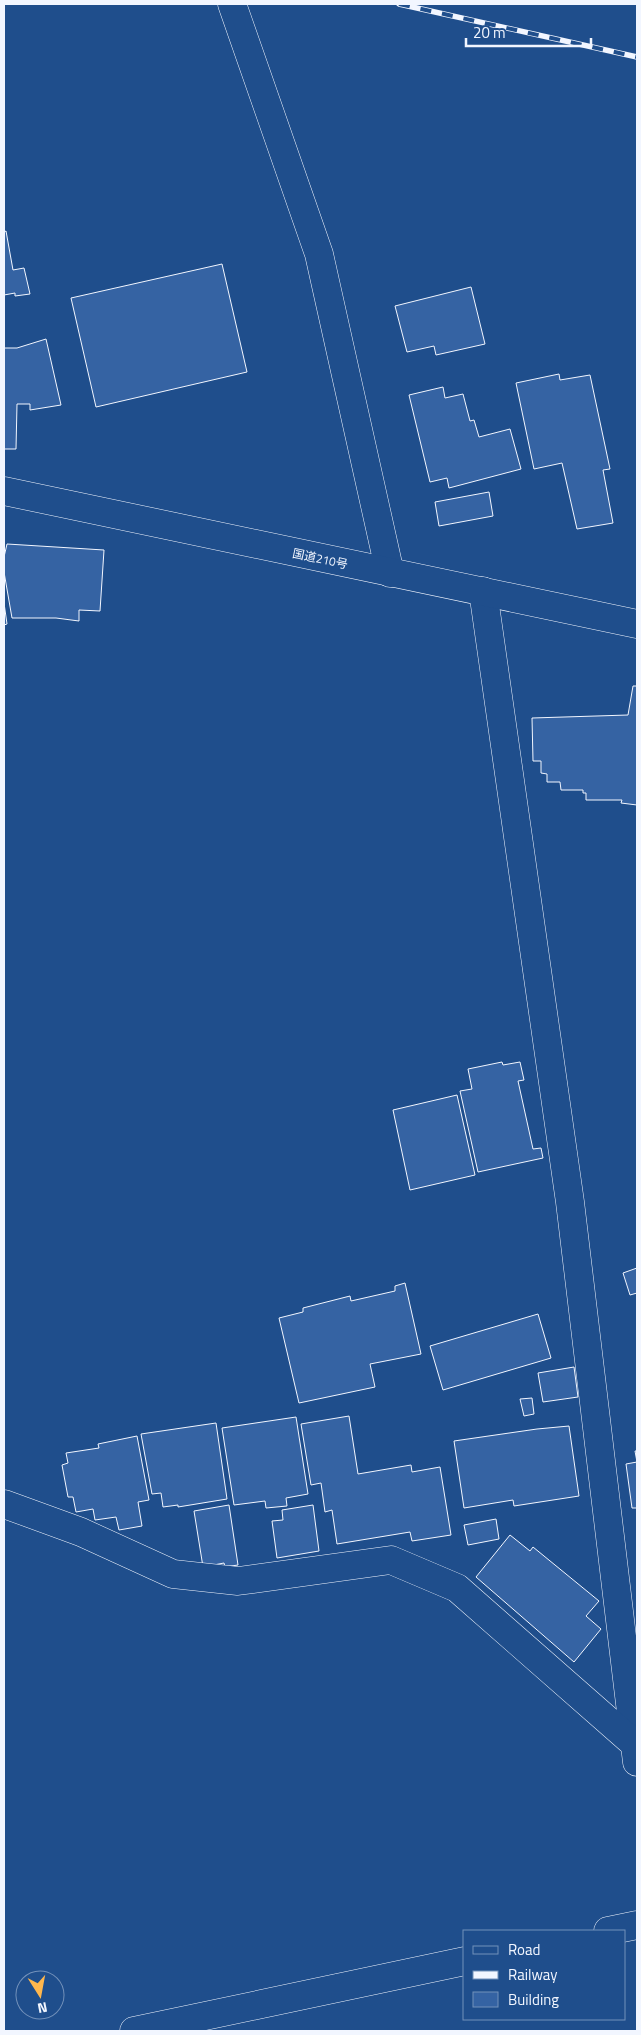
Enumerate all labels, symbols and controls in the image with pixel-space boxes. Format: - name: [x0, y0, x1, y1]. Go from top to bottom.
- scale bar: [466, 15, 591, 47]
- text: 20 m: [473, 21, 506, 44]
- street label: 国道210号: [291, 543, 350, 574]
- legend: [463, 1930, 626, 2020]
- text: Road: [508, 1938, 540, 1961]
- text: Railway: [508, 1963, 558, 1986]
- north arrow: [15, 1970, 65, 2020]
- text: Building: [508, 1988, 559, 2011]
- text: N: [36, 1997, 49, 2019]

